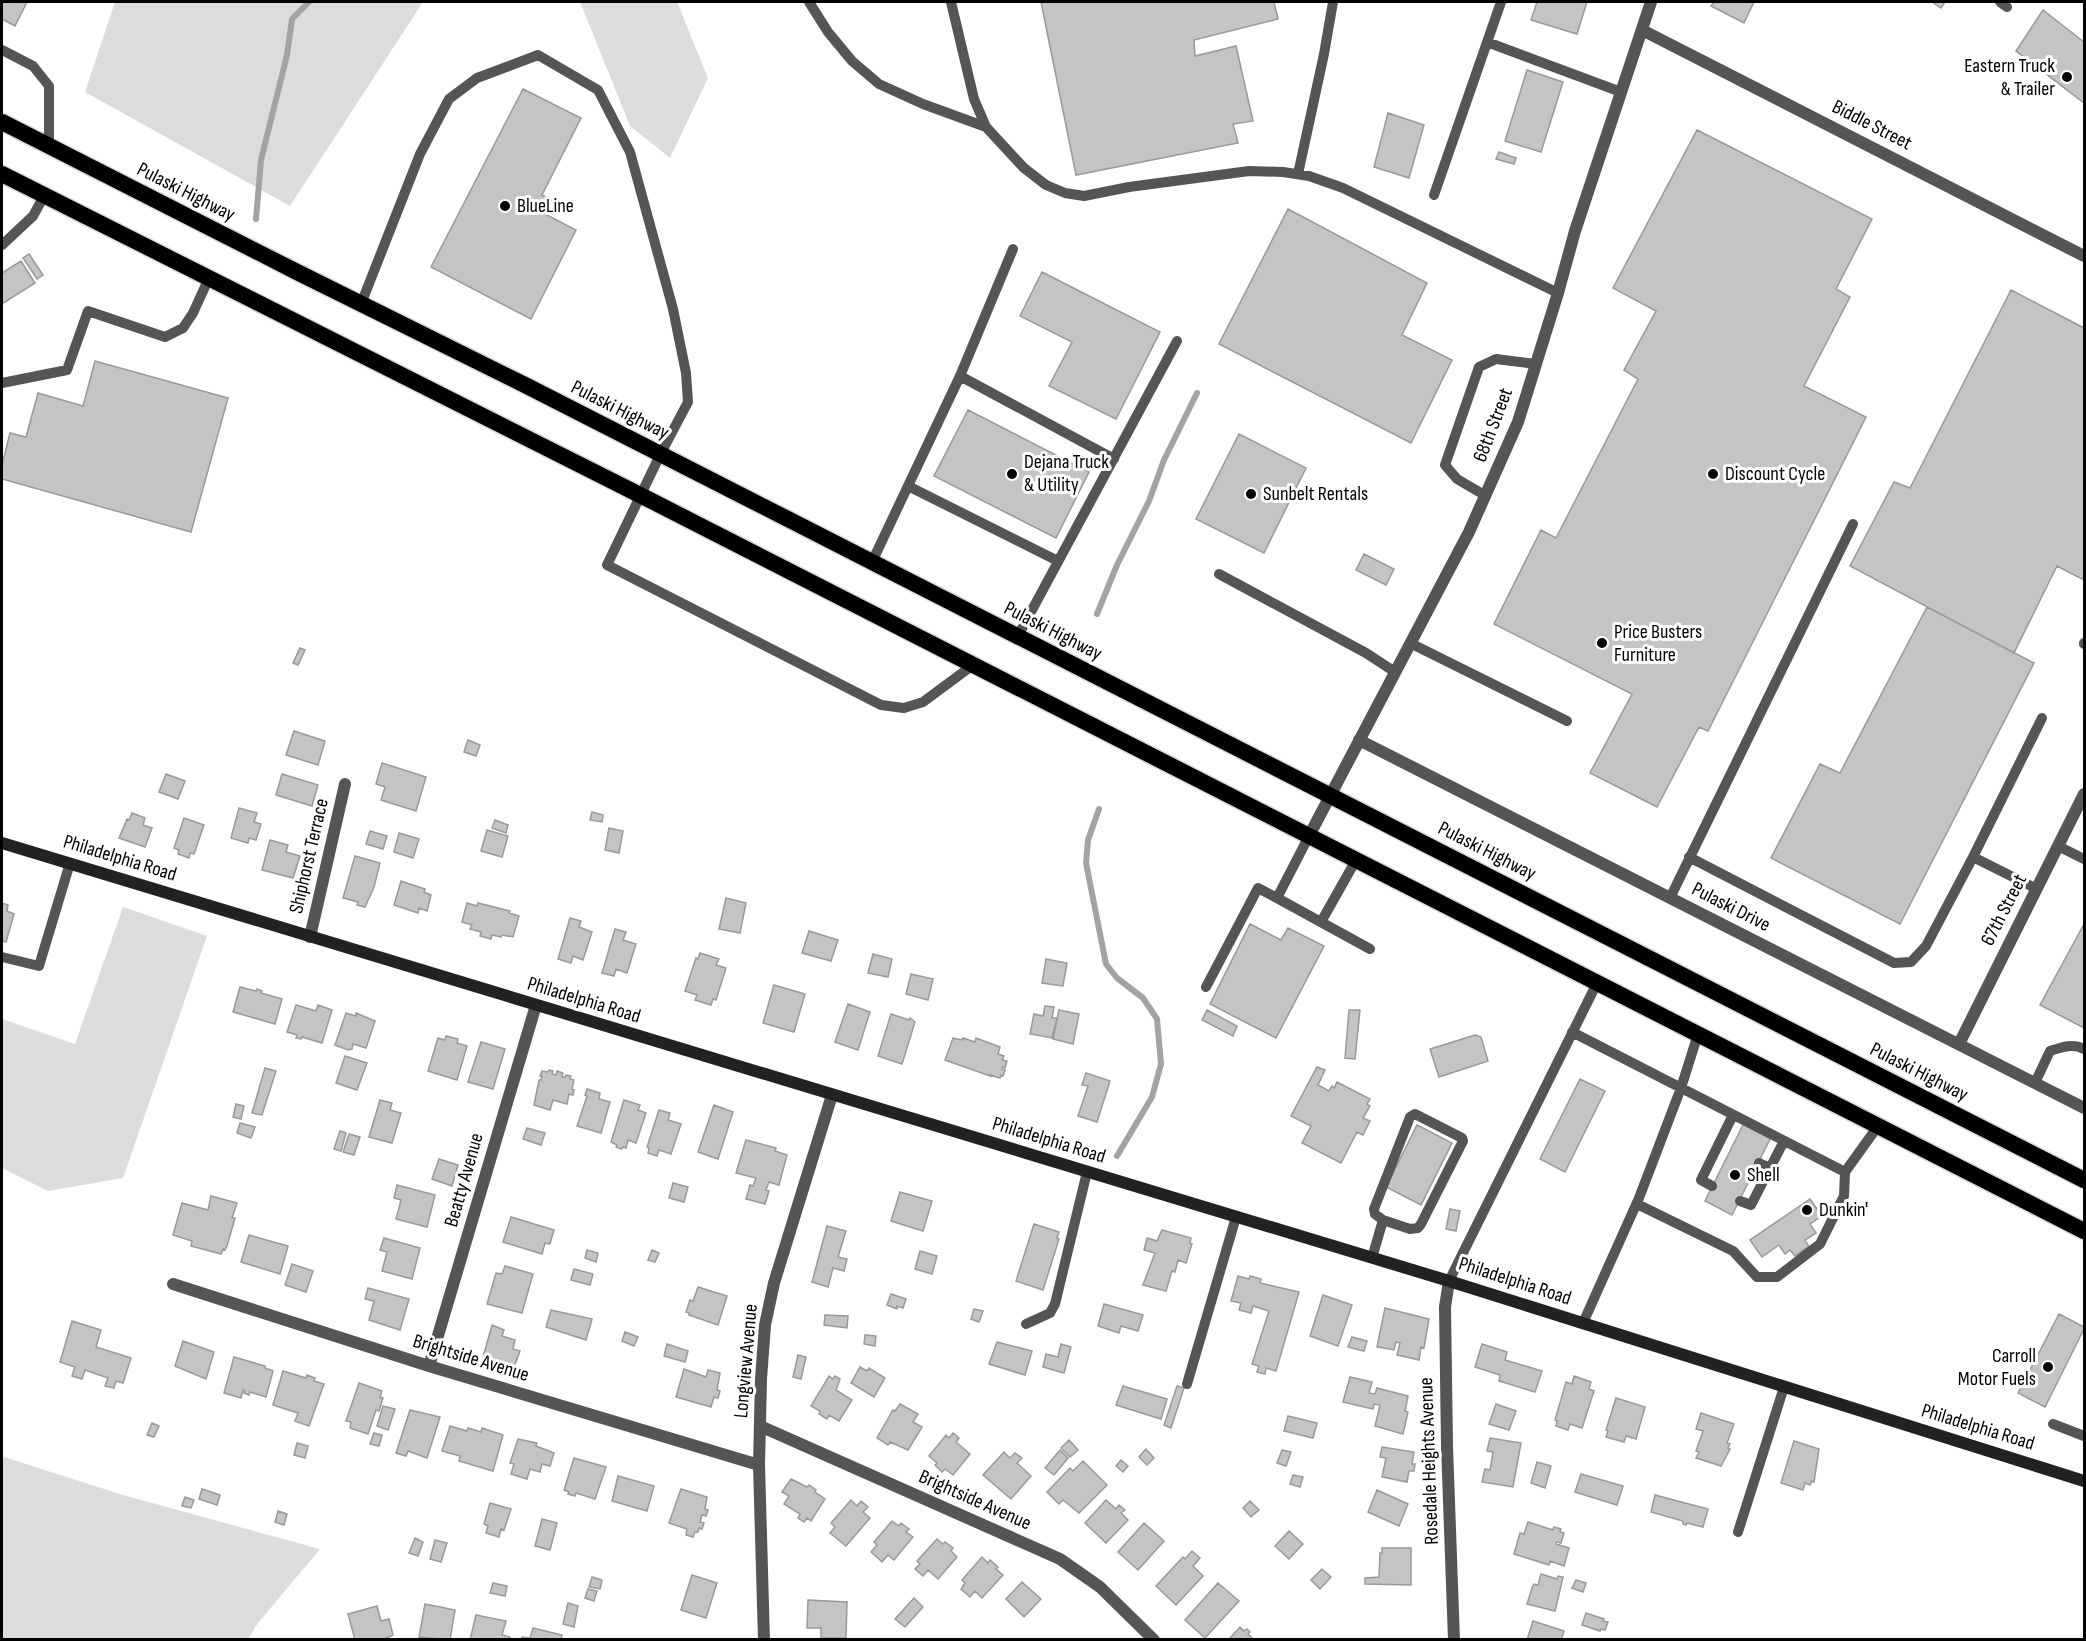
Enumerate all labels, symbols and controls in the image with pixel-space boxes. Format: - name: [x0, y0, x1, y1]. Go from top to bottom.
- place label: Eastern Truck & Trailer: [1964, 54, 2055, 101]
- marker: Eastern Truck & Trailer: [2060, 70, 2074, 84]
- street label: Biddle Street: [1828, 95, 1916, 155]
- street label: Pulaski Highway: [133, 157, 239, 227]
- place label: BlueLine: [517, 194, 574, 218]
- marker: BlueLine: [498, 199, 512, 213]
- street label: Pulaski Highway: [567, 375, 673, 445]
- street label: 68th Street: [1468, 384, 1518, 466]
- place label: Dejana Truck & Utility: [1024, 450, 1109, 497]
- place label: Discount Cycle: [1725, 462, 1825, 486]
- marker: Dejana Truck & Utility: [1005, 467, 1019, 481]
- marker: Discount Cycle: [1706, 467, 1720, 481]
- place label: Sunbelt Rentals: [1263, 482, 1368, 506]
- marker: Sunbelt Rentals: [1244, 487, 1258, 501]
- street label: Pulaski Highway: [1000, 596, 1106, 666]
- place label: Price Busters Furniture: [1614, 620, 1702, 667]
- marker: Price Busters Furniture: [1595, 636, 1609, 650]
- street label: Shiphorst Terrace: [284, 796, 334, 916]
- street label: Pulaski Highway: [1434, 816, 1540, 886]
- street label: Philadelphia Road: [61, 829, 179, 887]
- street label: 67th Street: [1976, 870, 2032, 950]
- street label: Pulaski Drive: [1688, 877, 1774, 937]
- street label: Philadelphia Road: [525, 971, 643, 1029]
- street label: Pulaski Highway: [1866, 1037, 1972, 1107]
- street label: Philadelphia Road: [990, 1111, 1108, 1169]
- street label: Beatty Avenue: [439, 1130, 489, 1230]
- place label: Shell: [1747, 1163, 1780, 1187]
- marker: Shell: [1728, 1168, 1742, 1182]
- place label: Dunkin': [1819, 1198, 1868, 1222]
- marker: Dunkin': [1800, 1203, 1814, 1217]
- street label: Philadelphia Road: [1456, 1252, 1574, 1310]
- street label: Longview Avenue: [729, 1303, 763, 1419]
- street label: Brightside Avenue: [410, 1329, 532, 1387]
- place label: Carroll Motor Fuels: [1958, 1344, 2036, 1391]
- marker: Carroll Motor Fuels: [2041, 1360, 2055, 1374]
- street label: Rosedale Heights Avenue: [1414, 1377, 1444, 1545]
- street label: Philadelphia Road: [1919, 1398, 2037, 1456]
- street label: Brightside Avenue: [915, 1465, 1035, 1535]

